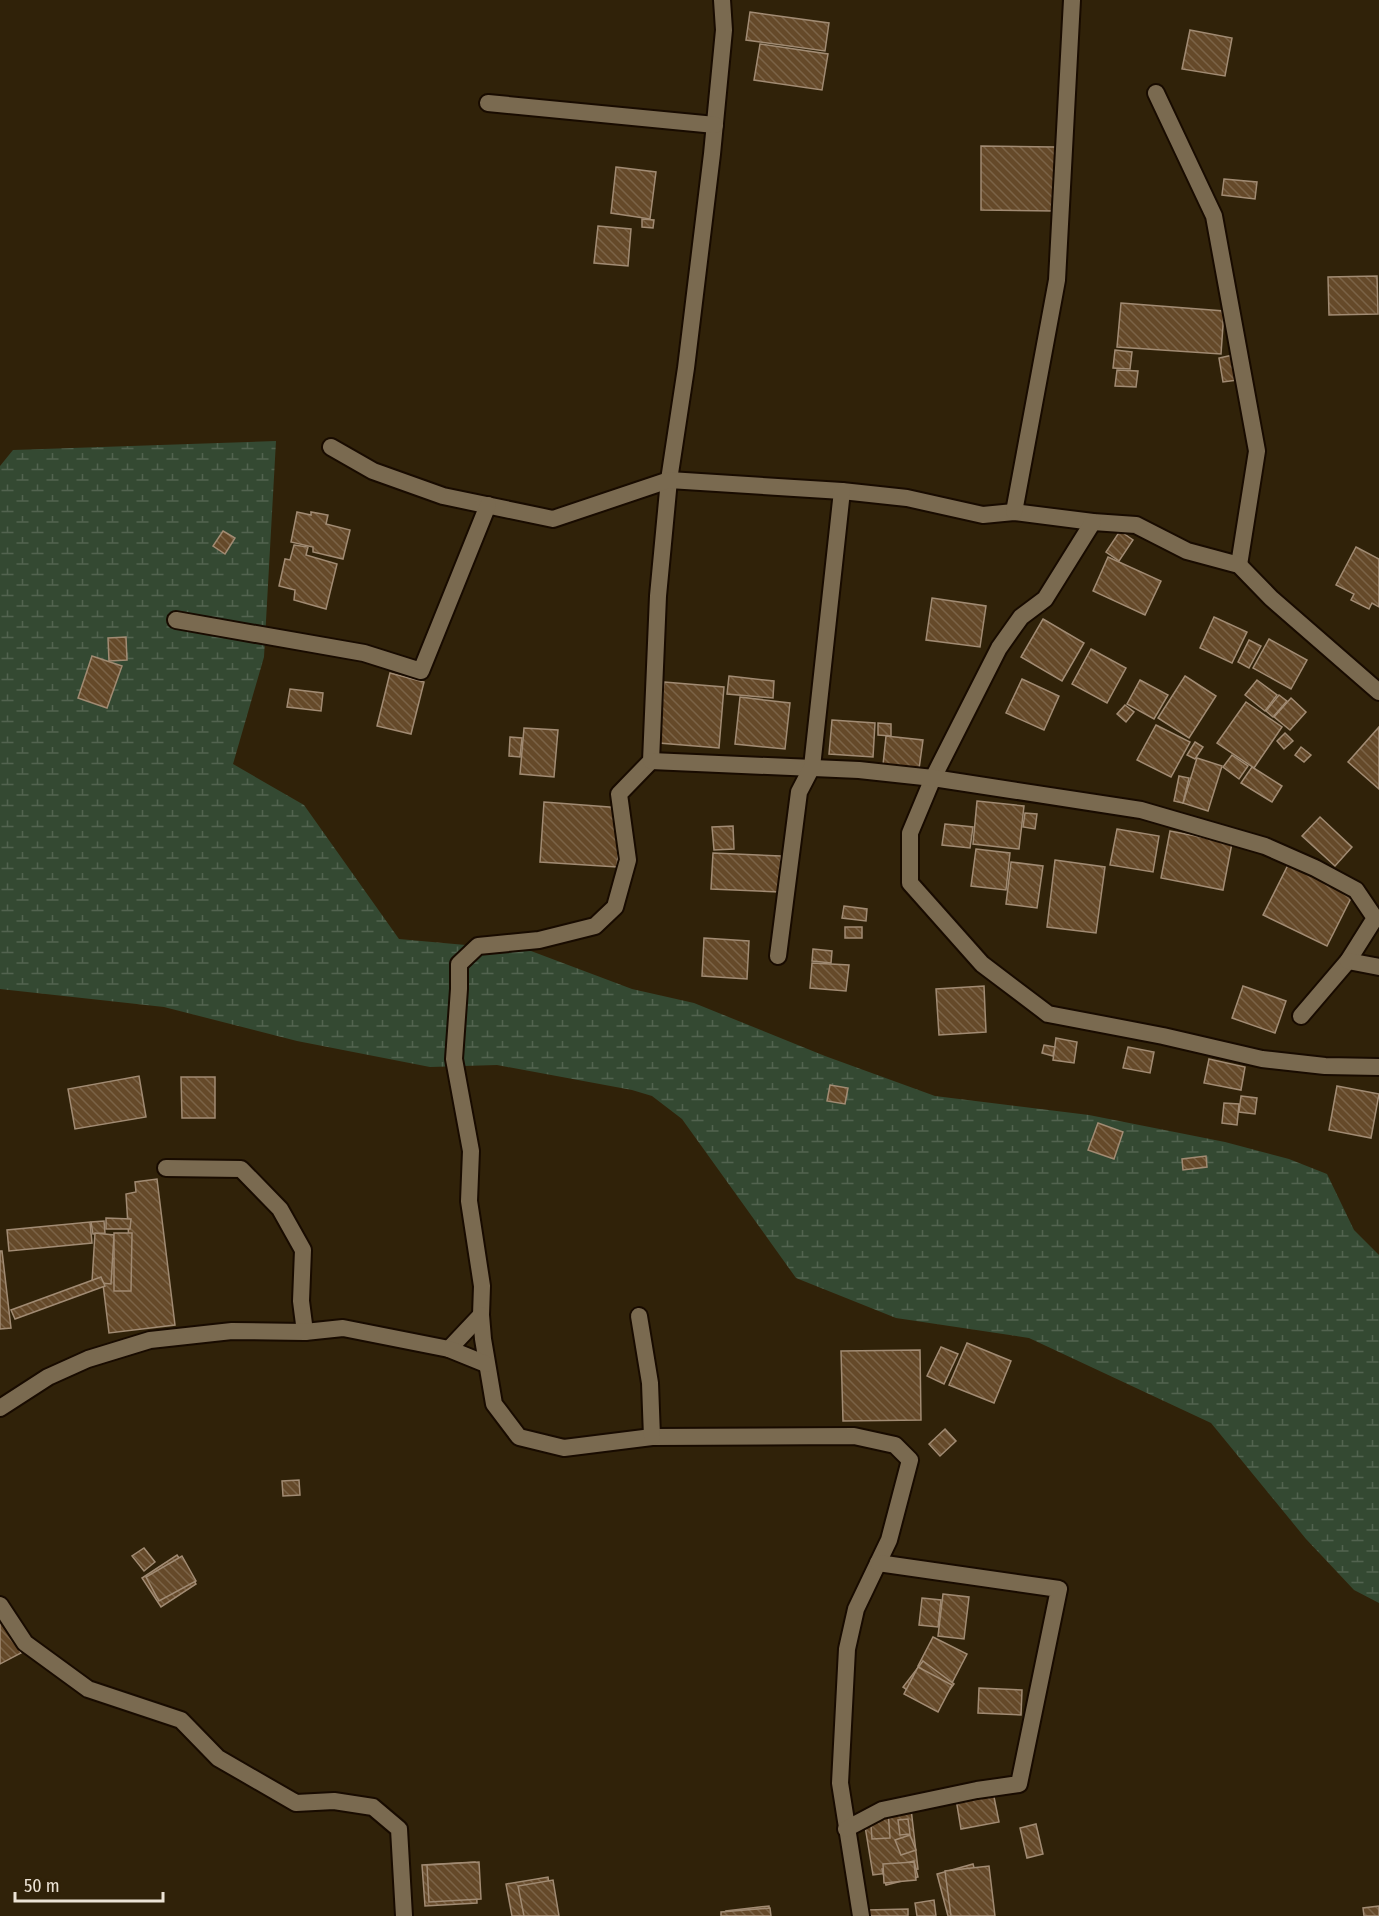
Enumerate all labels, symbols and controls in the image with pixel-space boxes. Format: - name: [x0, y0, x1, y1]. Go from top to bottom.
- scale bar: [15, 1865, 164, 1903]
- text: 50 m: [24, 1875, 60, 1897]

